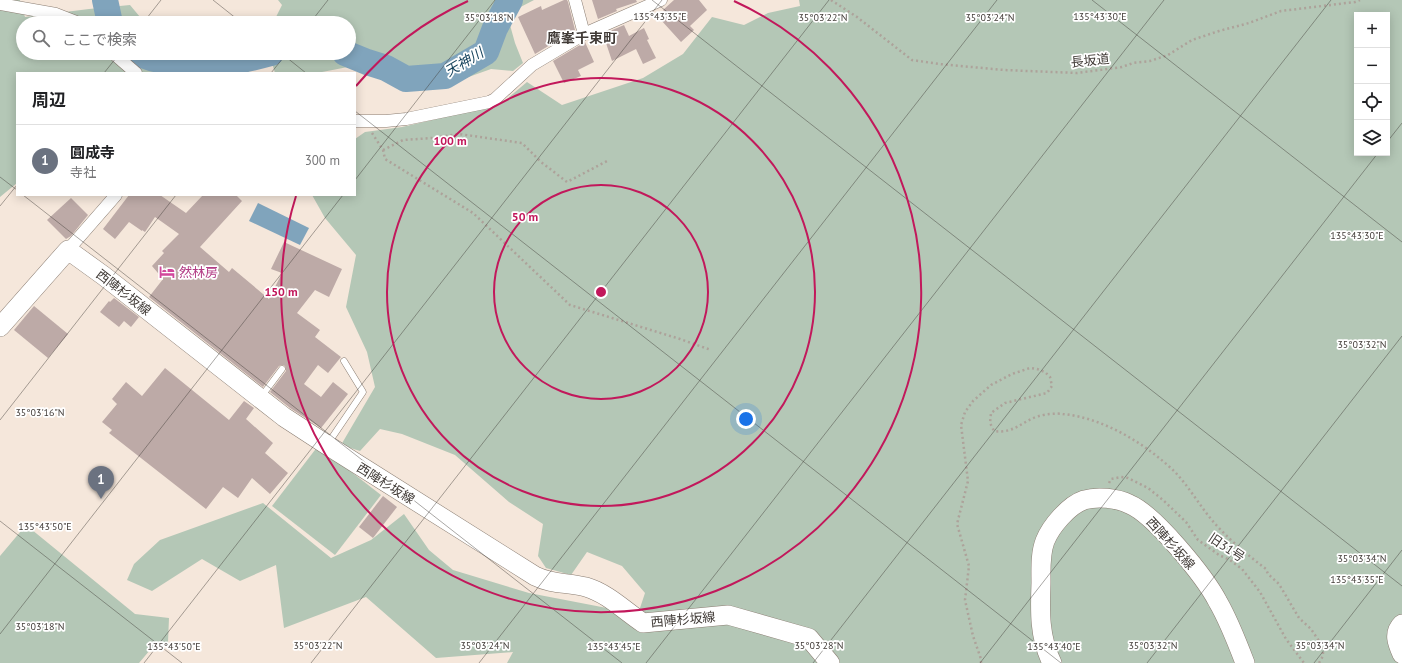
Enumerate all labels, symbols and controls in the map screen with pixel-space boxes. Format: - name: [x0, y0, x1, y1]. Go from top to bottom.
- text: 135°43'35"E: [633, 10, 687, 23]
- text: 135°43'30"E: [1073, 10, 1127, 23]
- text: 35°03'18"N: [464, 11, 514, 24]
- text: 35°03'22"N: [798, 11, 848, 24]
- text: 35°03'24"N: [965, 11, 1015, 24]
- map controls: [1354, 12, 1390, 156]
- button: +: [1354, 12, 1390, 48]
- search box: [16, 16, 356, 60]
- icon: search: [30, 27, 52, 49]
- district label: 鷹峯千束町: [547, 29, 617, 47]
- text: ここで検索: [62, 30, 137, 49]
- water label: 天神川: [441, 42, 488, 81]
- button: −: [1354, 48, 1390, 84]
- street label: 長坂道: [1070, 50, 1110, 71]
- button: locate: [1354, 84, 1390, 120]
- text: 周辺: [32, 89, 66, 111]
- button: layers: [1354, 120, 1390, 156]
- text: 100 m: [433, 133, 467, 148]
- text: 圓成寺: [70, 143, 115, 162]
- text: 1: [41, 152, 49, 169]
- text: 300 m: [305, 152, 340, 169]
- text: 寺社: [70, 164, 96, 181]
- text: 50 m: [512, 209, 538, 224]
- text: 135°43'30"E: [1330, 229, 1384, 242]
- hotel icon: 然林房: [158, 263, 176, 281]
- place label: 然林房: [179, 264, 218, 281]
- street label: 西陣杉坂線: [93, 266, 155, 319]
- text: 150 m: [264, 284, 298, 299]
- centre of rings: [594, 285, 608, 299]
- text: 35°03'32"N: [1337, 338, 1387, 351]
- text: 35°03'16"N: [15, 406, 65, 419]
- your location: [736, 409, 756, 429]
- street label: 西陣杉坂線: [354, 459, 418, 508]
- pin: 1: [88, 466, 114, 499]
- street label: 西陣杉坂線: [1143, 513, 1199, 573]
- text: 135°43'50"E: [18, 520, 72, 533]
- street label: 旧31号: [1205, 529, 1248, 566]
- text: 35°03'34"N: [1337, 552, 1387, 565]
- text: 135°43'35"E: [1330, 573, 1384, 586]
- street label: 西陣杉坂線: [650, 608, 716, 631]
- text: 35°03'18"N: [15, 620, 65, 633]
- text: 35°03'22"N: [293, 639, 343, 652]
- text: 35°03'24"N: [460, 639, 510, 652]
- text: 35°03'28"N: [794, 639, 844, 652]
- text: 35°03'32"N: [1128, 639, 1178, 652]
- text: 35°03'34"N: [1295, 639, 1345, 652]
- text: 135°43'50"E: [147, 640, 201, 653]
- text: 135°43'45"E: [587, 640, 641, 653]
- text: 135°43'40"E: [1027, 640, 1081, 653]

